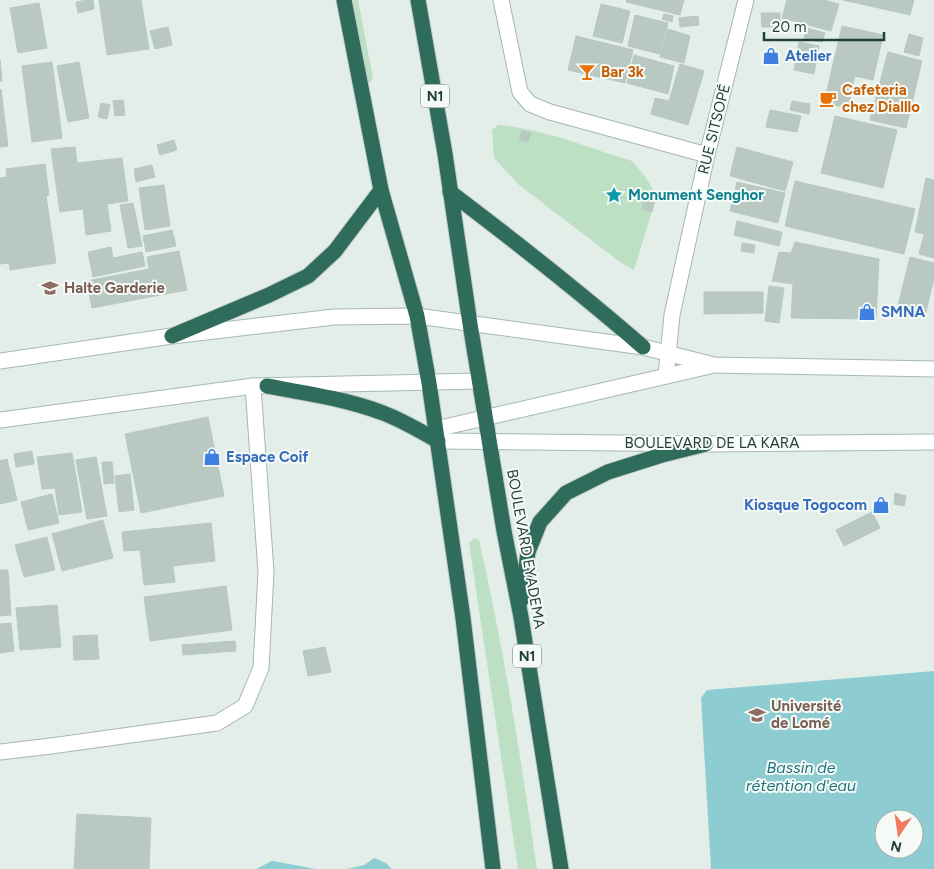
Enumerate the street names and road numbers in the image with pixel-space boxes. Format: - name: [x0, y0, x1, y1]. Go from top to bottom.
- street label: RUE SITSOPÉ: [694, 82, 734, 176]
- road number: N1: [421, 84, 449, 108]
- street label: BOULEVARD DE LA KARA: [625, 434, 799, 452]
- street label: BOULEVARD EYADEMA: [503, 468, 549, 630]
- road number: N1: [513, 644, 541, 668]

